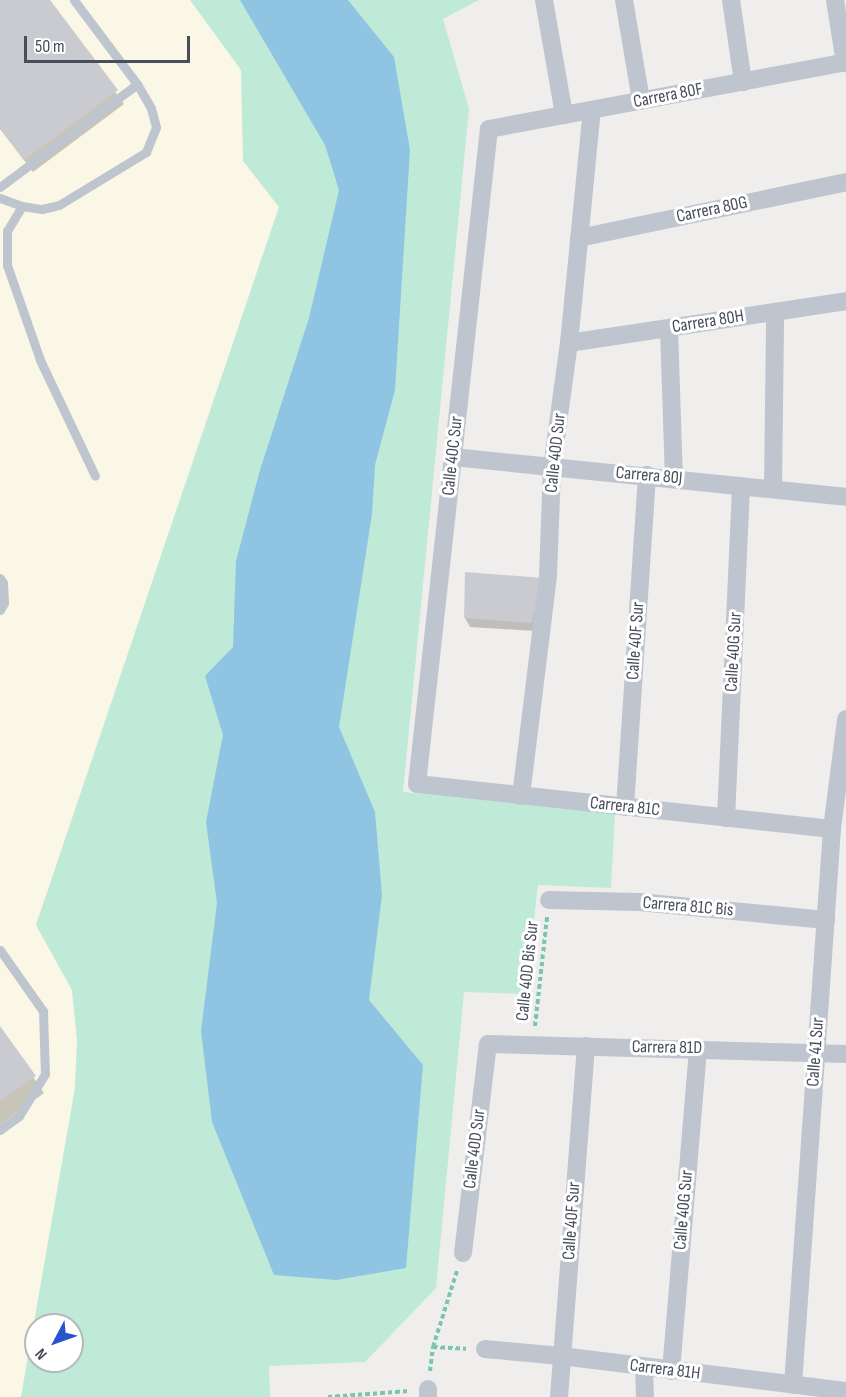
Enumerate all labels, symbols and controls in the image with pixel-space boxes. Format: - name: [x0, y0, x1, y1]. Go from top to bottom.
- scale bar: [27, 24, 194, 62]
- text: 50 m: [35, 36, 65, 57]
- street label: Carrera 80F: [631, 79, 705, 113]
- street label: Carrera 80G: [674, 192, 750, 228]
- street label: Carrera 80H: [671, 306, 745, 338]
- street label: Calle 40D Sur: [541, 412, 571, 494]
- street label: Calle 40C Sur: [438, 415, 468, 497]
- street label: Carrera 80J: [615, 462, 683, 490]
- street label: Calle 40F Sur: [623, 601, 649, 681]
- street label: Calle 40G Sur: [721, 612, 747, 692]
- street label: Carrera 81C: [589, 793, 661, 821]
- street label: Carrera 81C Bis: [642, 892, 734, 922]
- street label: Calle 40D Bis Sur: [512, 920, 544, 1022]
- street label: Calle 41 Sur: [803, 1017, 829, 1087]
- street label: Carrera 81D: [632, 1037, 702, 1059]
- street label: Calle 40D Sur: [459, 1108, 491, 1190]
- street label: Calle 40G Sur: [670, 1169, 698, 1251]
- street label: Calle 40F Sur: [559, 1181, 585, 1261]
- north arrow: [24, 1313, 84, 1373]
- text: N: [32, 1344, 52, 1363]
- street label: Carrera 81H: [629, 1355, 701, 1385]

